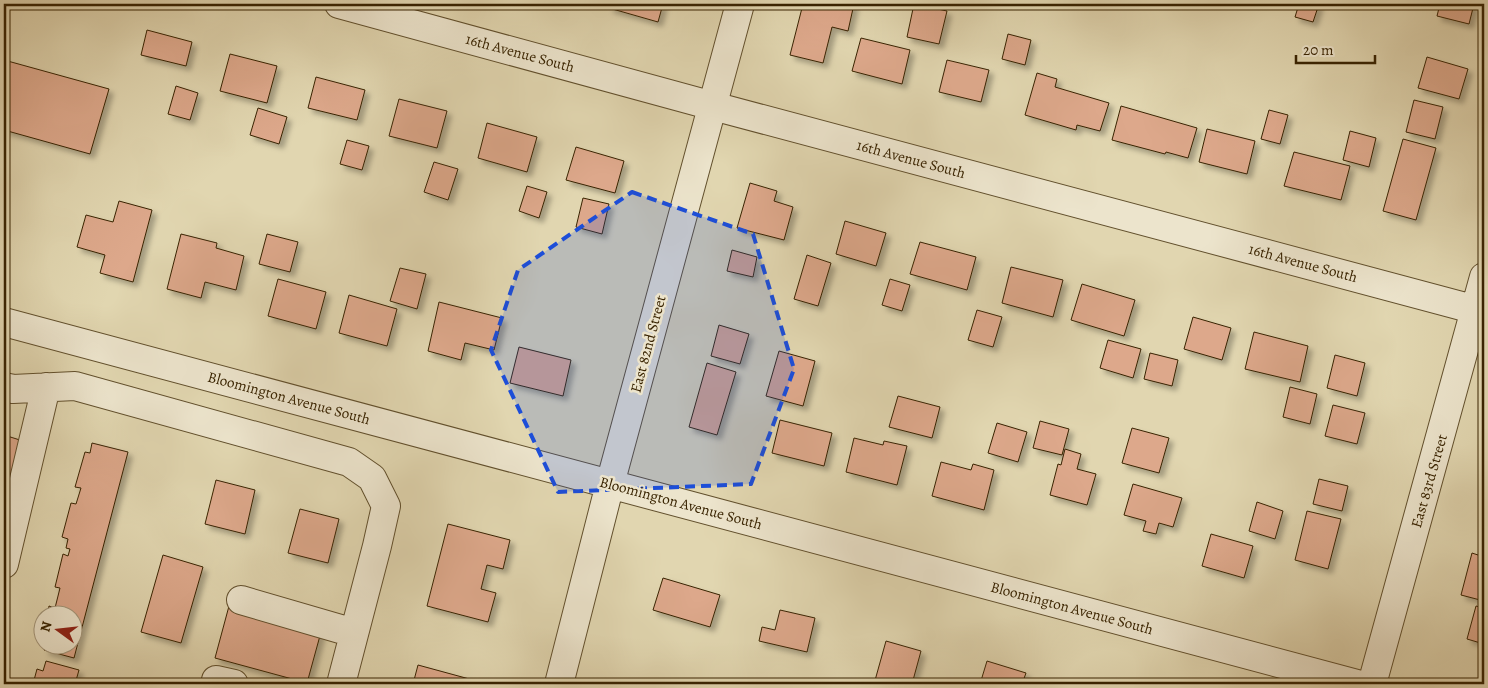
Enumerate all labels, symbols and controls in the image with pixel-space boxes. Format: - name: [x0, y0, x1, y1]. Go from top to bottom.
- street label: 16th Avenue South: [463, 29, 577, 77]
- scale bar: [1296, 32, 1374, 64]
- text: 20 m: [1303, 40, 1334, 60]
- street label: 16th Avenue South: [854, 135, 968, 183]
- street label: 16th Avenue South: [1246, 239, 1360, 287]
- street label: East 82nd Street: [625, 293, 671, 395]
- street label: Bloomington Avenue South: [206, 367, 372, 429]
- street label: East 83rd Street: [1406, 432, 1452, 530]
- street label: Bloomington Avenue South: [598, 472, 764, 534]
- street label: Bloomington Avenue South: [989, 577, 1155, 639]
- north arrow: [32, 606, 82, 656]
- text: N: [35, 619, 56, 634]

